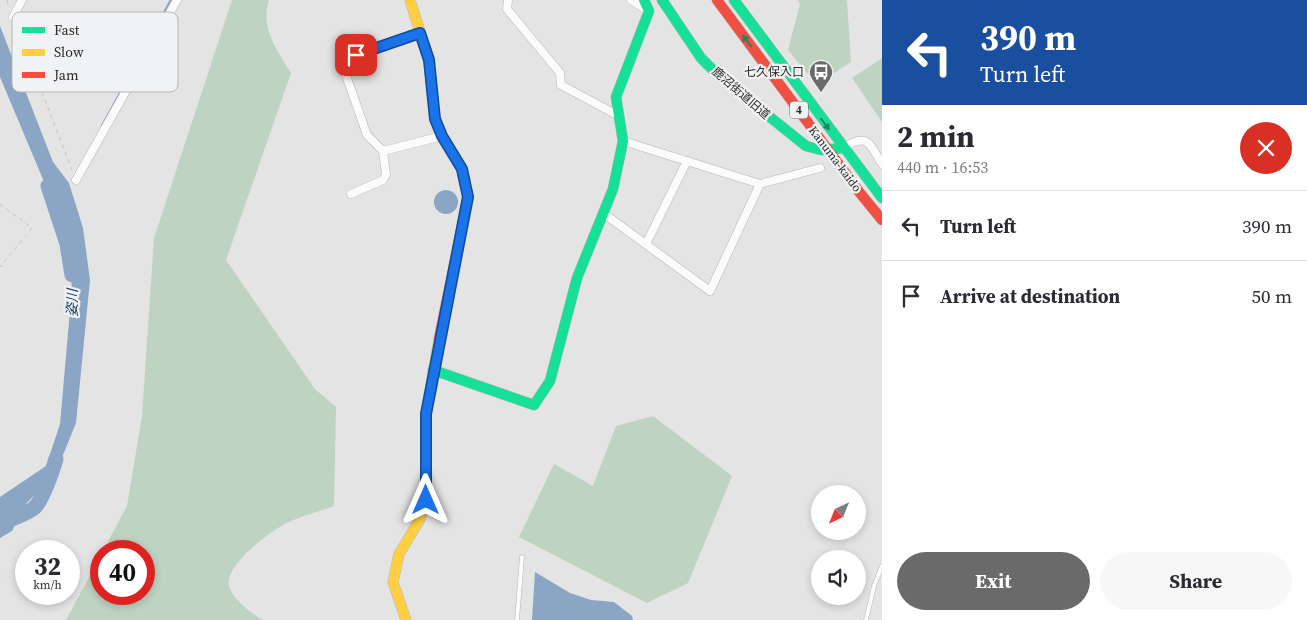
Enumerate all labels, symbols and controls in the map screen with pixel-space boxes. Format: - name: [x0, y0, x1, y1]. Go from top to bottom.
- legend: [12, 12, 178, 92]
- text: 390 m: [980, 14, 1076, 62]
- text: Fast: [54, 20, 80, 40]
- icon: left: [897, 20, 962, 85]
- pin: [335, 34, 377, 76]
- one-way arrow: [742, 35, 753, 48]
- icon: arrive: [342, 41, 370, 69]
- text: Slow: [54, 42, 84, 62]
- bus stop icon: 七久保入口: [808, 59, 834, 93]
- text: Turn left: [980, 59, 1065, 89]
- street label: 鹿沼街道旧道: [709, 63, 773, 123]
- place label: 七久保入口: [744, 64, 804, 80]
- text: Jam: [53, 65, 79, 85]
- road number: 4: [790, 102, 808, 118]
- text: 2 min: [897, 116, 975, 157]
- one-way arrow: [820, 117, 830, 131]
- button: close: [1240, 122, 1292, 174]
- street label: Kanuma-kaido: [805, 123, 865, 195]
- text: 440 m · 16:53: [897, 156, 988, 178]
- icon: left: [897, 212, 925, 240]
- text: Turn left: [940, 213, 1016, 239]
- text: 390 m: [1242, 213, 1292, 239]
- icon: arrive: [897, 282, 925, 310]
- text: Arrive at destination: [940, 283, 1120, 309]
- text: 50 m: [1251, 283, 1292, 309]
- water label: 姿川: [62, 287, 82, 317]
- position arrow: [399, 473, 451, 525]
- north arrow: [811, 485, 866, 540]
- map controls: [811, 485, 866, 605]
- speed limit sign: 40: [90, 540, 155, 605]
- text: 32: [34, 549, 61, 583]
- button: sound: [811, 550, 866, 605]
- button: Exit: [897, 552, 1090, 610]
- button: Share: [1100, 552, 1292, 610]
- text: km/h: [33, 577, 62, 593]

